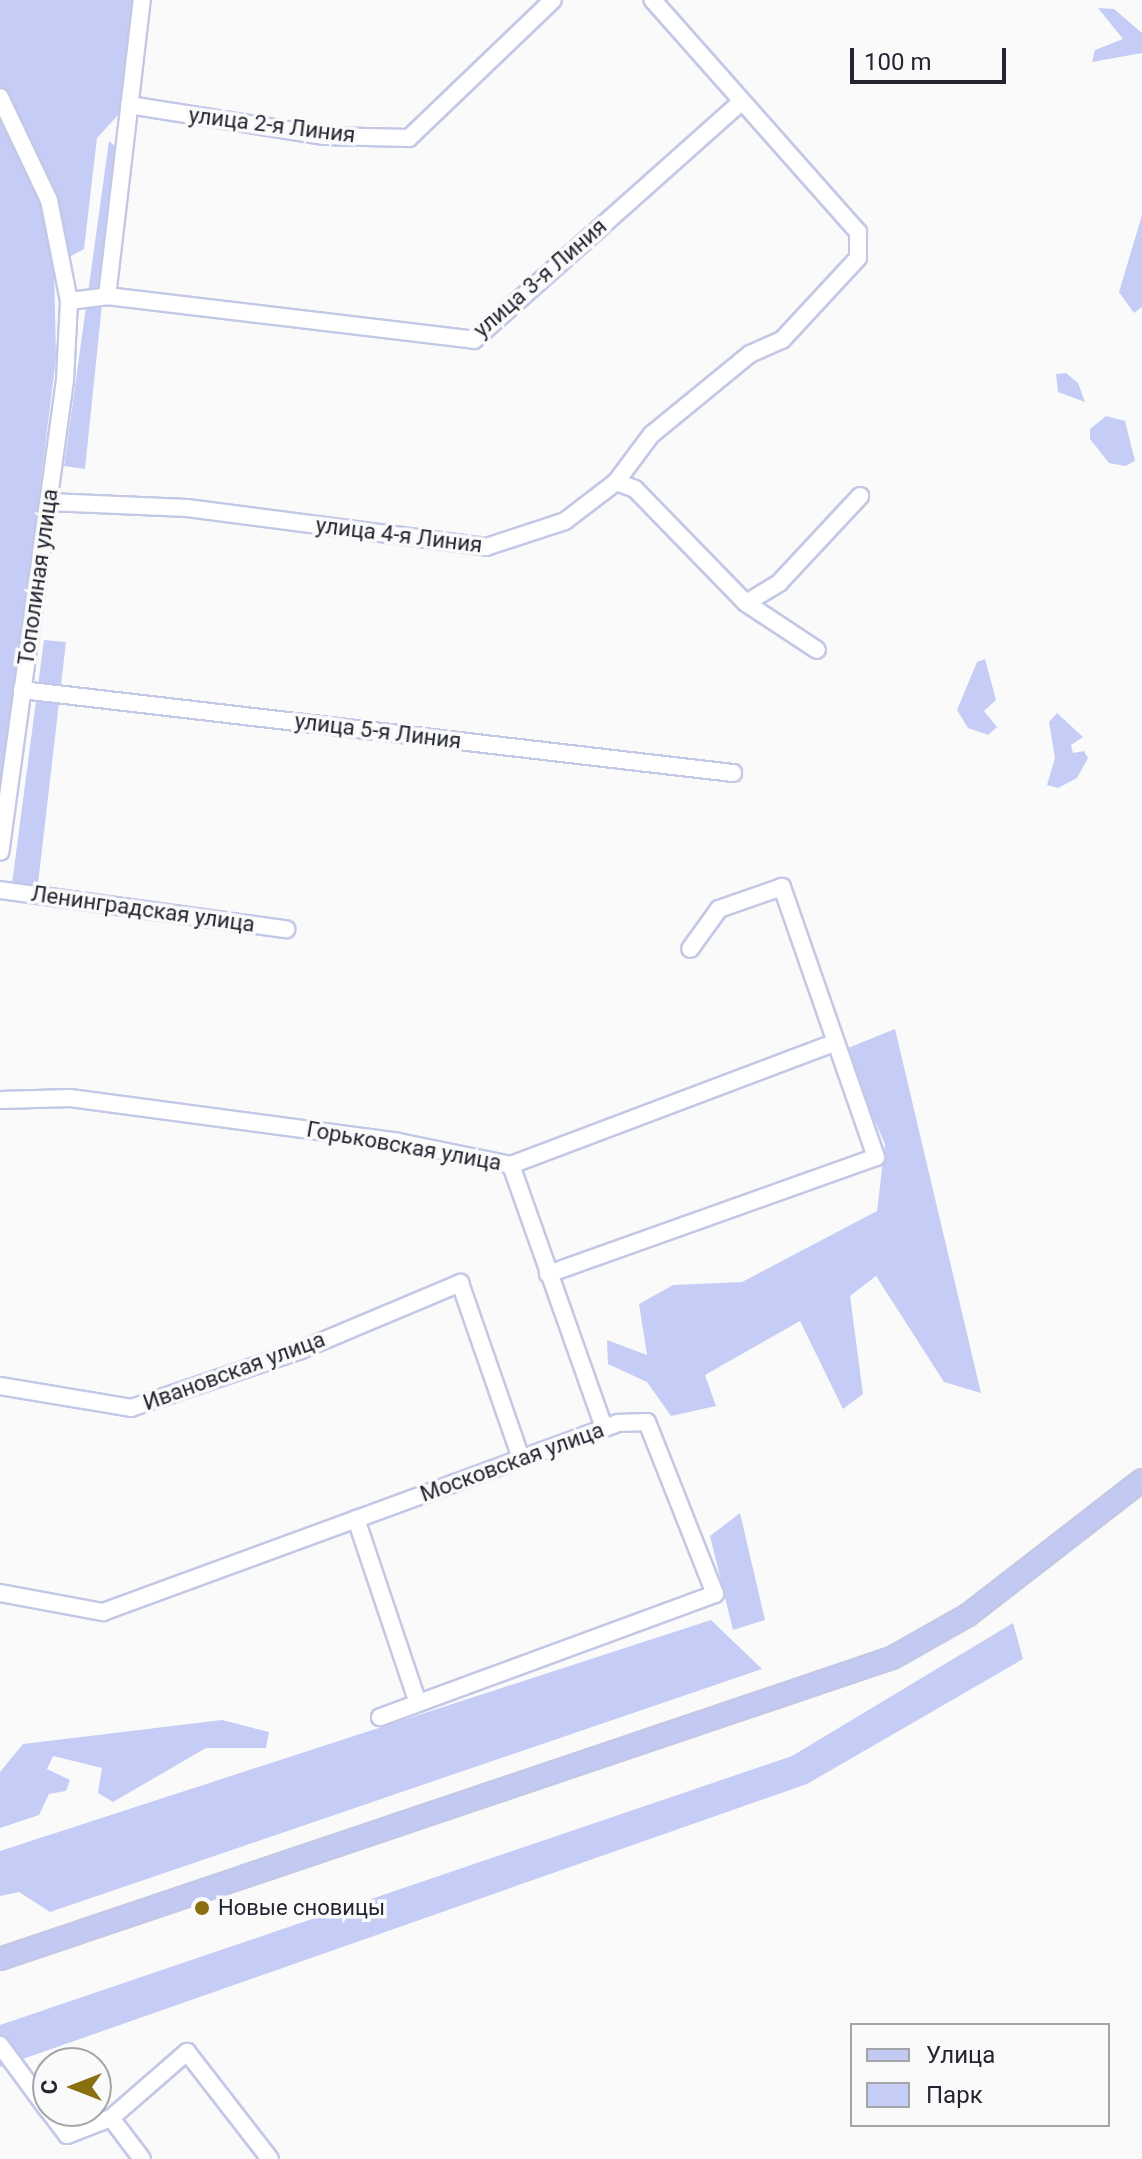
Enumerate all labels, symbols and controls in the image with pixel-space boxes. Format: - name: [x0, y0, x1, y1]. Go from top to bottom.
- scale bar: [854, 32, 1010, 82]
- text: 100 m: [864, 48, 931, 76]
- street label: улица 2-я Линия: [187, 102, 357, 148]
- street label: улица 3-я Линия: [468, 213, 612, 343]
- street label: Тополиная улица: [13, 487, 63, 667]
- street label: улица 4-я Линия: [314, 512, 484, 558]
- street label: улица 5-я Линия: [293, 708, 463, 754]
- street label: Ленинградская улица: [30, 880, 256, 938]
- street label: Горьковская улица: [305, 1116, 503, 1176]
- street label: Ивановская улица: [140, 1326, 328, 1416]
- street label: Московская улица: [417, 1417, 607, 1507]
- place label: Новые сновицы: [218, 1895, 385, 1921]
- marker: Новые сновицы: [193, 1899, 211, 1917]
- legend: [850, 2023, 1110, 2127]
- text: Улица: [926, 2041, 995, 2069]
- north arrow: [32, 2047, 112, 2127]
- text: С: [37, 2080, 62, 2094]
- text: Парк: [926, 2081, 983, 2109]

